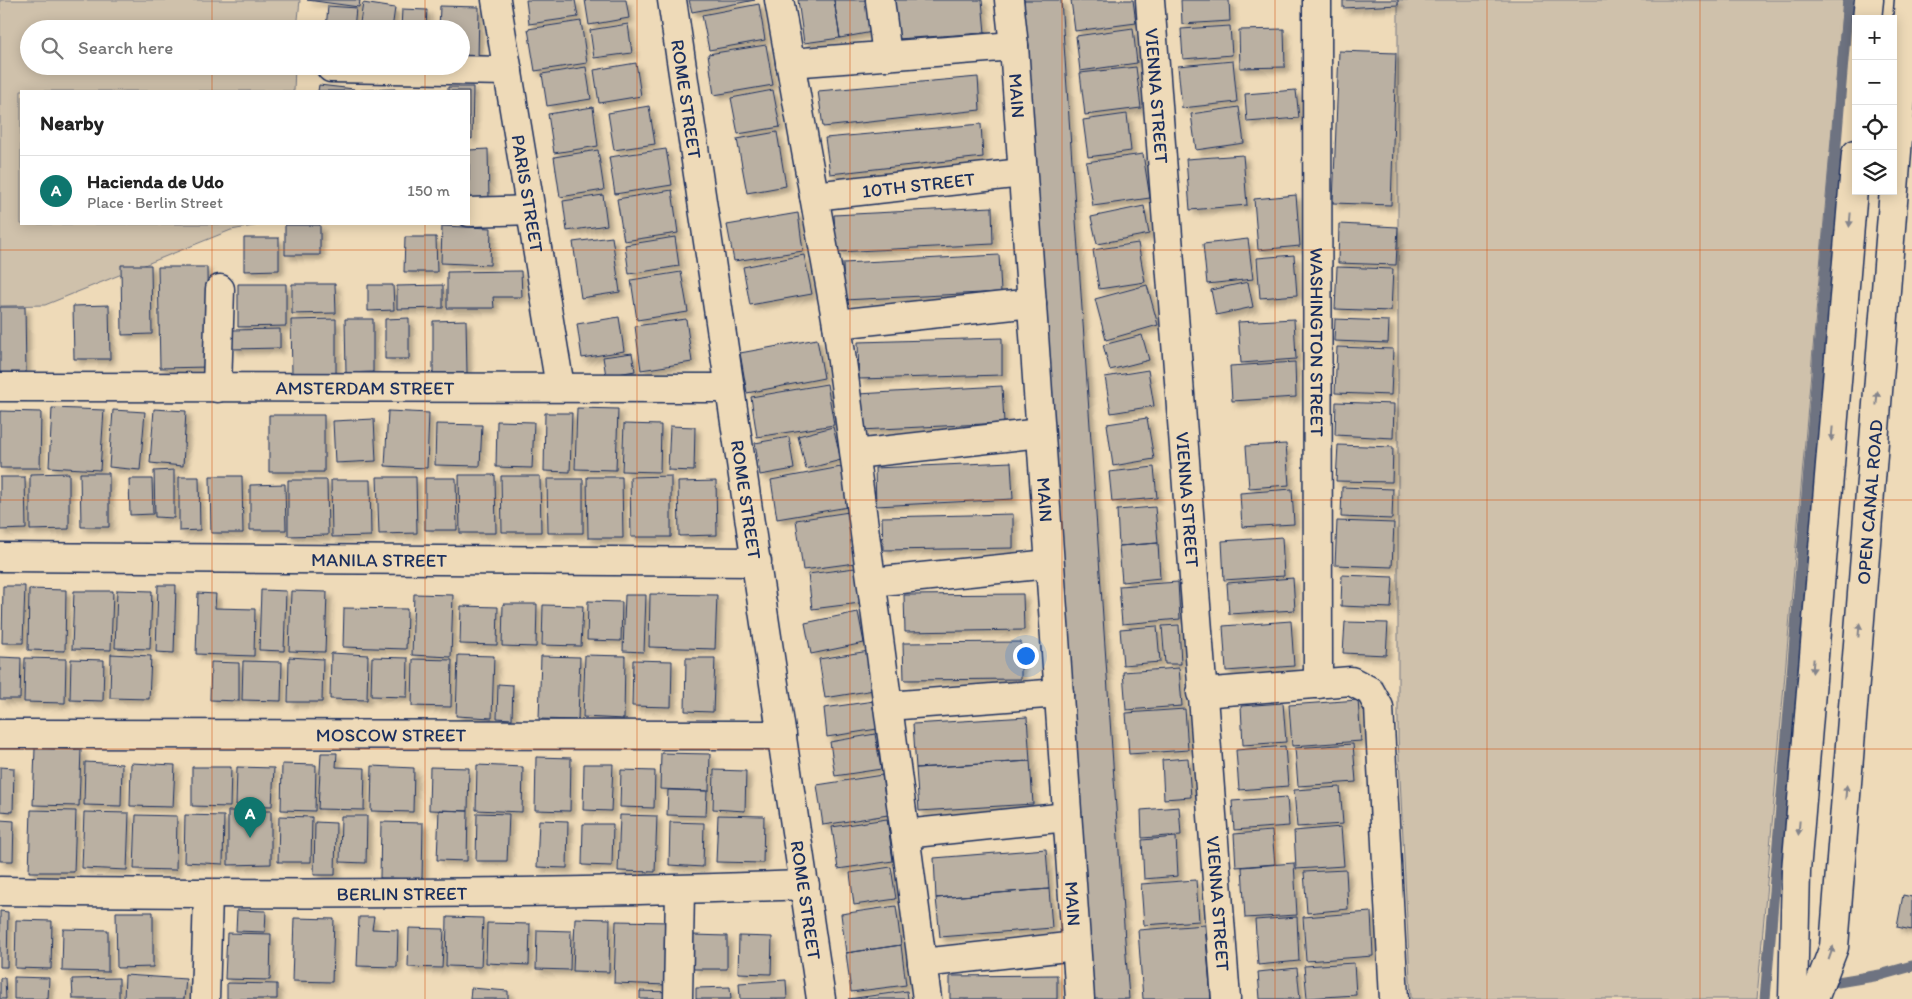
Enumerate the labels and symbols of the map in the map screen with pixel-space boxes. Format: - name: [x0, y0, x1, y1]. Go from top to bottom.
- street label: VIENNA STREET: [1141, 27, 1174, 165]
- street label: ROME STREET: [666, 38, 707, 160]
- street label: MAIN: [1004, 72, 1030, 119]
- street label: PARIS STREET: [507, 133, 549, 254]
- street label: 10TH STREET: [861, 167, 976, 202]
- one-way arrow: [1846, 212, 1854, 228]
- street label: WASHINGTON STREET: [1306, 247, 1329, 437]
- street label: AMSTERDAM STREET: [276, 376, 455, 399]
- one-way arrow: [1874, 390, 1882, 406]
- street label: OPEN CANAL ROAD: [1851, 419, 1887, 586]
- one-way arrow: [1828, 427, 1836, 443]
- street label: VIENNA STREET: [1171, 431, 1205, 569]
- street label: ROME STREET: [726, 438, 767, 561]
- street label: MAIN: [1032, 476, 1058, 523]
- street label: MANILA STREET: [311, 548, 447, 571]
- one-way arrow: [1855, 622, 1863, 638]
- your location: [1013, 643, 1039, 669]
- one-way arrow: [1809, 658, 1817, 674]
- street label: MOSCOW STREET: [316, 723, 467, 746]
- one-way arrow: [1843, 784, 1851, 800]
- pin: A: [234, 797, 266, 838]
- one-way arrow: [1795, 820, 1803, 836]
- street label: VIENNA STREET: [1202, 835, 1235, 972]
- street label: ROME STREET: [786, 839, 827, 962]
- street label: MAIN: [1060, 880, 1086, 927]
- street label: BERLIN STREET: [337, 881, 468, 905]
- one-way arrow: [1828, 946, 1835, 961]

